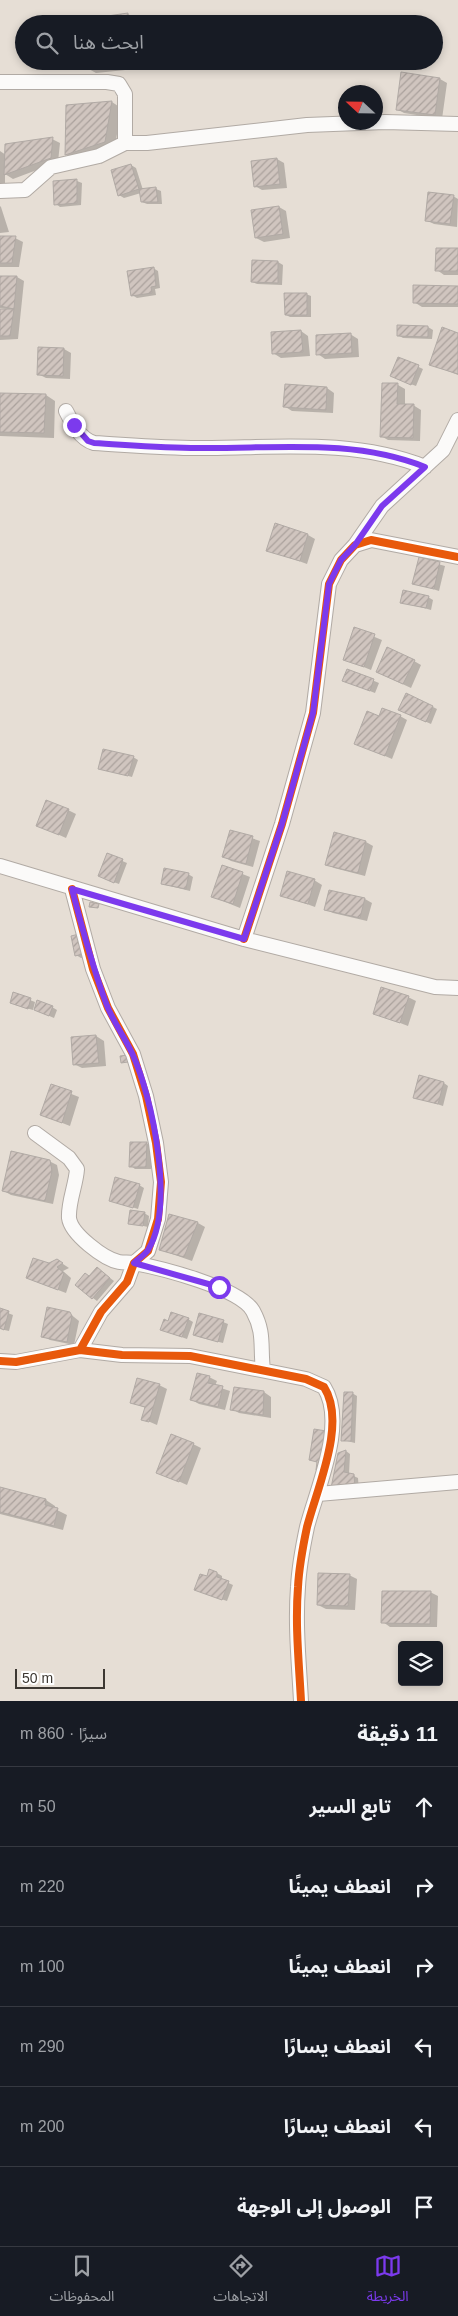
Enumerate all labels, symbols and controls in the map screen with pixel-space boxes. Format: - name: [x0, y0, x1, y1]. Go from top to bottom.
- search box: [15, 15, 443, 70]
- icon: search: [33, 29, 61, 57]
- text: ابحث هنا: [73, 32, 144, 53]
- north arrow: [338, 85, 383, 130]
- route end: [63, 414, 86, 437]
- route start: [208, 1276, 231, 1299]
- map controls: [398, 1641, 443, 1686]
- button: layers: [398, 1641, 443, 1686]
- scale bar: [15, 1666, 105, 1689]
- text: 50 m: [22, 1670, 53, 1686]
- text: 11 دقيقة: [357, 1722, 438, 1745]
- text: سيرًا · 860 m: [20, 1725, 107, 1742]
- icon: ahead: [410, 1793, 438, 1821]
- text: تابع السير: [309, 1796, 391, 1817]
- text: 50 m: [20, 1798, 56, 1815]
- icon: right: [410, 1873, 438, 1901]
- text: انعطف يمينًا: [289, 1876, 391, 1897]
- text: 220 m: [20, 1878, 64, 1895]
- icon: right: [410, 1953, 438, 1981]
- text: انعطف يمينًا: [289, 1956, 391, 1977]
- text: 100 m: [20, 1958, 64, 1975]
- icon: left: [410, 2033, 438, 2061]
- text: انعطف يسارًا: [284, 2036, 391, 2057]
- text: 290 m: [20, 2038, 64, 2055]
- icon: left: [410, 2113, 438, 2141]
- text: انعطف يسارًا: [284, 2116, 391, 2137]
- text: 200 m: [20, 2118, 64, 2135]
- icon: arrive: [410, 2193, 438, 2221]
- text: الوصول إلى الوجهة: [237, 2196, 391, 2217]
- tab: المحفوظات: [49, 2252, 114, 2311]
- tab: الاتجاهات: [213, 2252, 268, 2311]
- tab: الخريطة: [367, 2252, 409, 2311]

